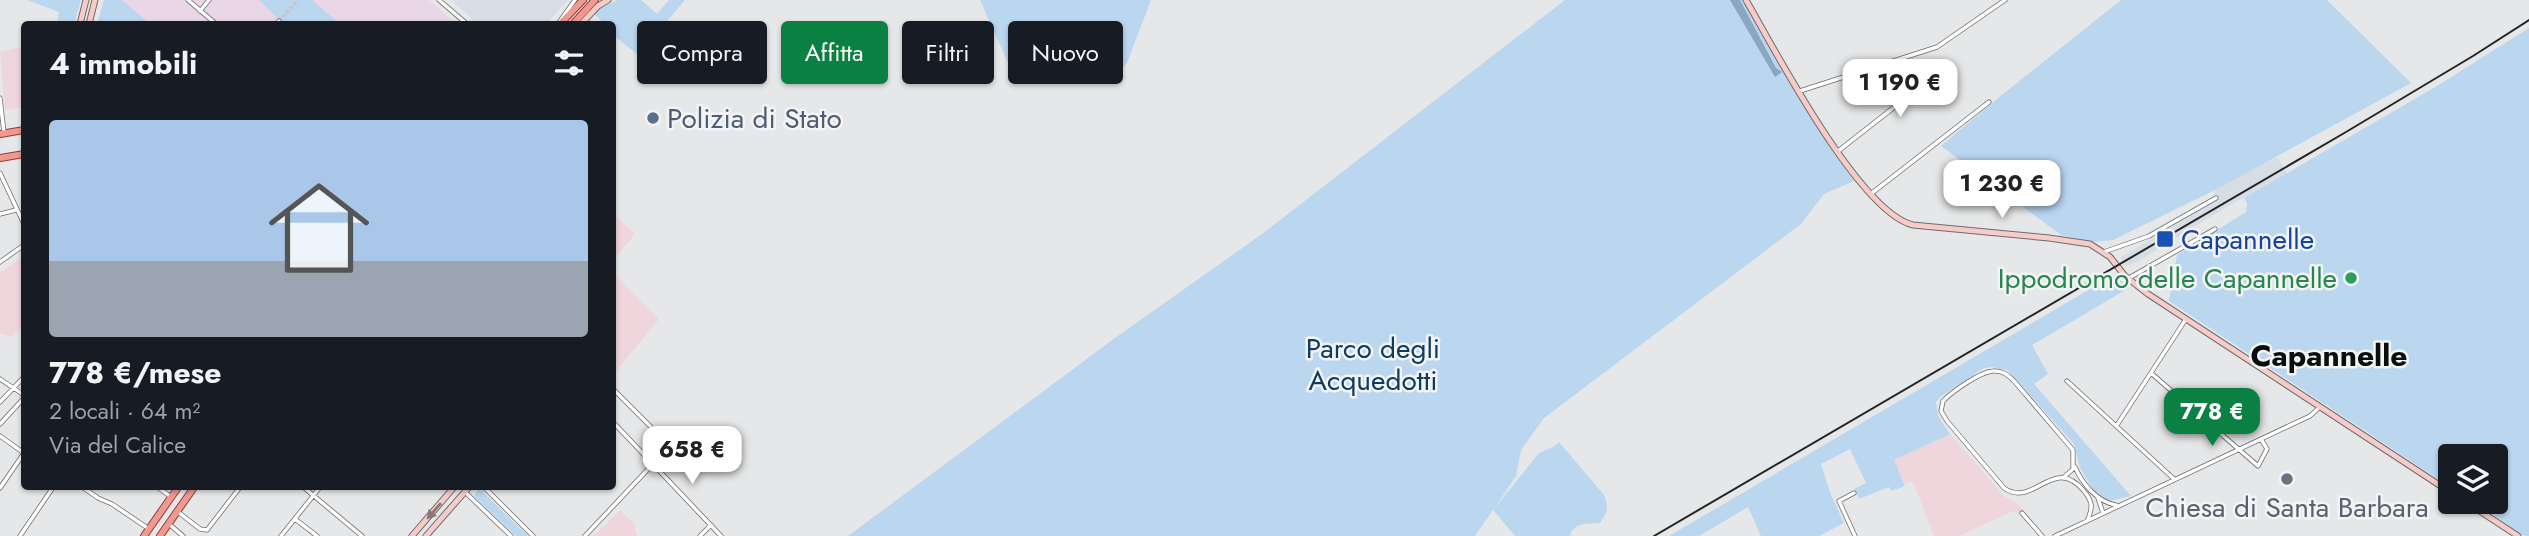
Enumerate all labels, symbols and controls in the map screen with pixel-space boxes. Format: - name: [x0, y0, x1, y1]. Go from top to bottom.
- chip: Compra: [637, 21, 767, 84]
- chip: Affitta: [781, 21, 888, 84]
- chip: Filtri: [902, 21, 994, 84]
- chip: Nuovo: [1008, 21, 1123, 84]
- text: 4 immobili: [49, 42, 197, 85]
- icon: filters: [550, 44, 588, 82]
- pin: 1 190 €: [1835, 60, 1965, 119]
- text: 1 190 €: [1859, 65, 1941, 99]
- place label: Polizia di Stato: [667, 98, 842, 139]
- marker: Polizia di Stato: [645, 110, 661, 126]
- pin: 1 230 €: [1937, 160, 2067, 220]
- icon: home: [256, 165, 382, 291]
- text: 1 230 €: [1959, 166, 2045, 200]
- place label: Capannelle: [2181, 219, 2314, 260]
- marker: Capannelle: [2155, 229, 2175, 249]
- place label: Ippodromo delle Capannelle: [1998, 258, 2337, 299]
- marker: Ippodromo delle Capannelle: [2343, 270, 2359, 286]
- park label: Parco degli Acquedotti: [1306, 328, 1440, 401]
- district label: Capannelle: [2251, 334, 2407, 377]
- text: 778 €/mese: [49, 351, 221, 394]
- pin: 778 €: [2163, 388, 2261, 448]
- text: 2 locali · 64 m²: [49, 394, 200, 428]
- text: 778 €: [2180, 394, 2244, 428]
- pin: 658 €: [643, 426, 741, 486]
- text: Via del Calice: [49, 428, 186, 462]
- text: 658 €: [659, 432, 725, 466]
- map controls: [2438, 444, 2508, 514]
- button: layers: [2438, 444, 2508, 514]
- marker: Chiesa di Santa Barbara: [2279, 471, 2295, 487]
- place label: Chiesa di Santa Barbara: [2145, 487, 2429, 528]
- one-way arrow: [426, 502, 442, 520]

